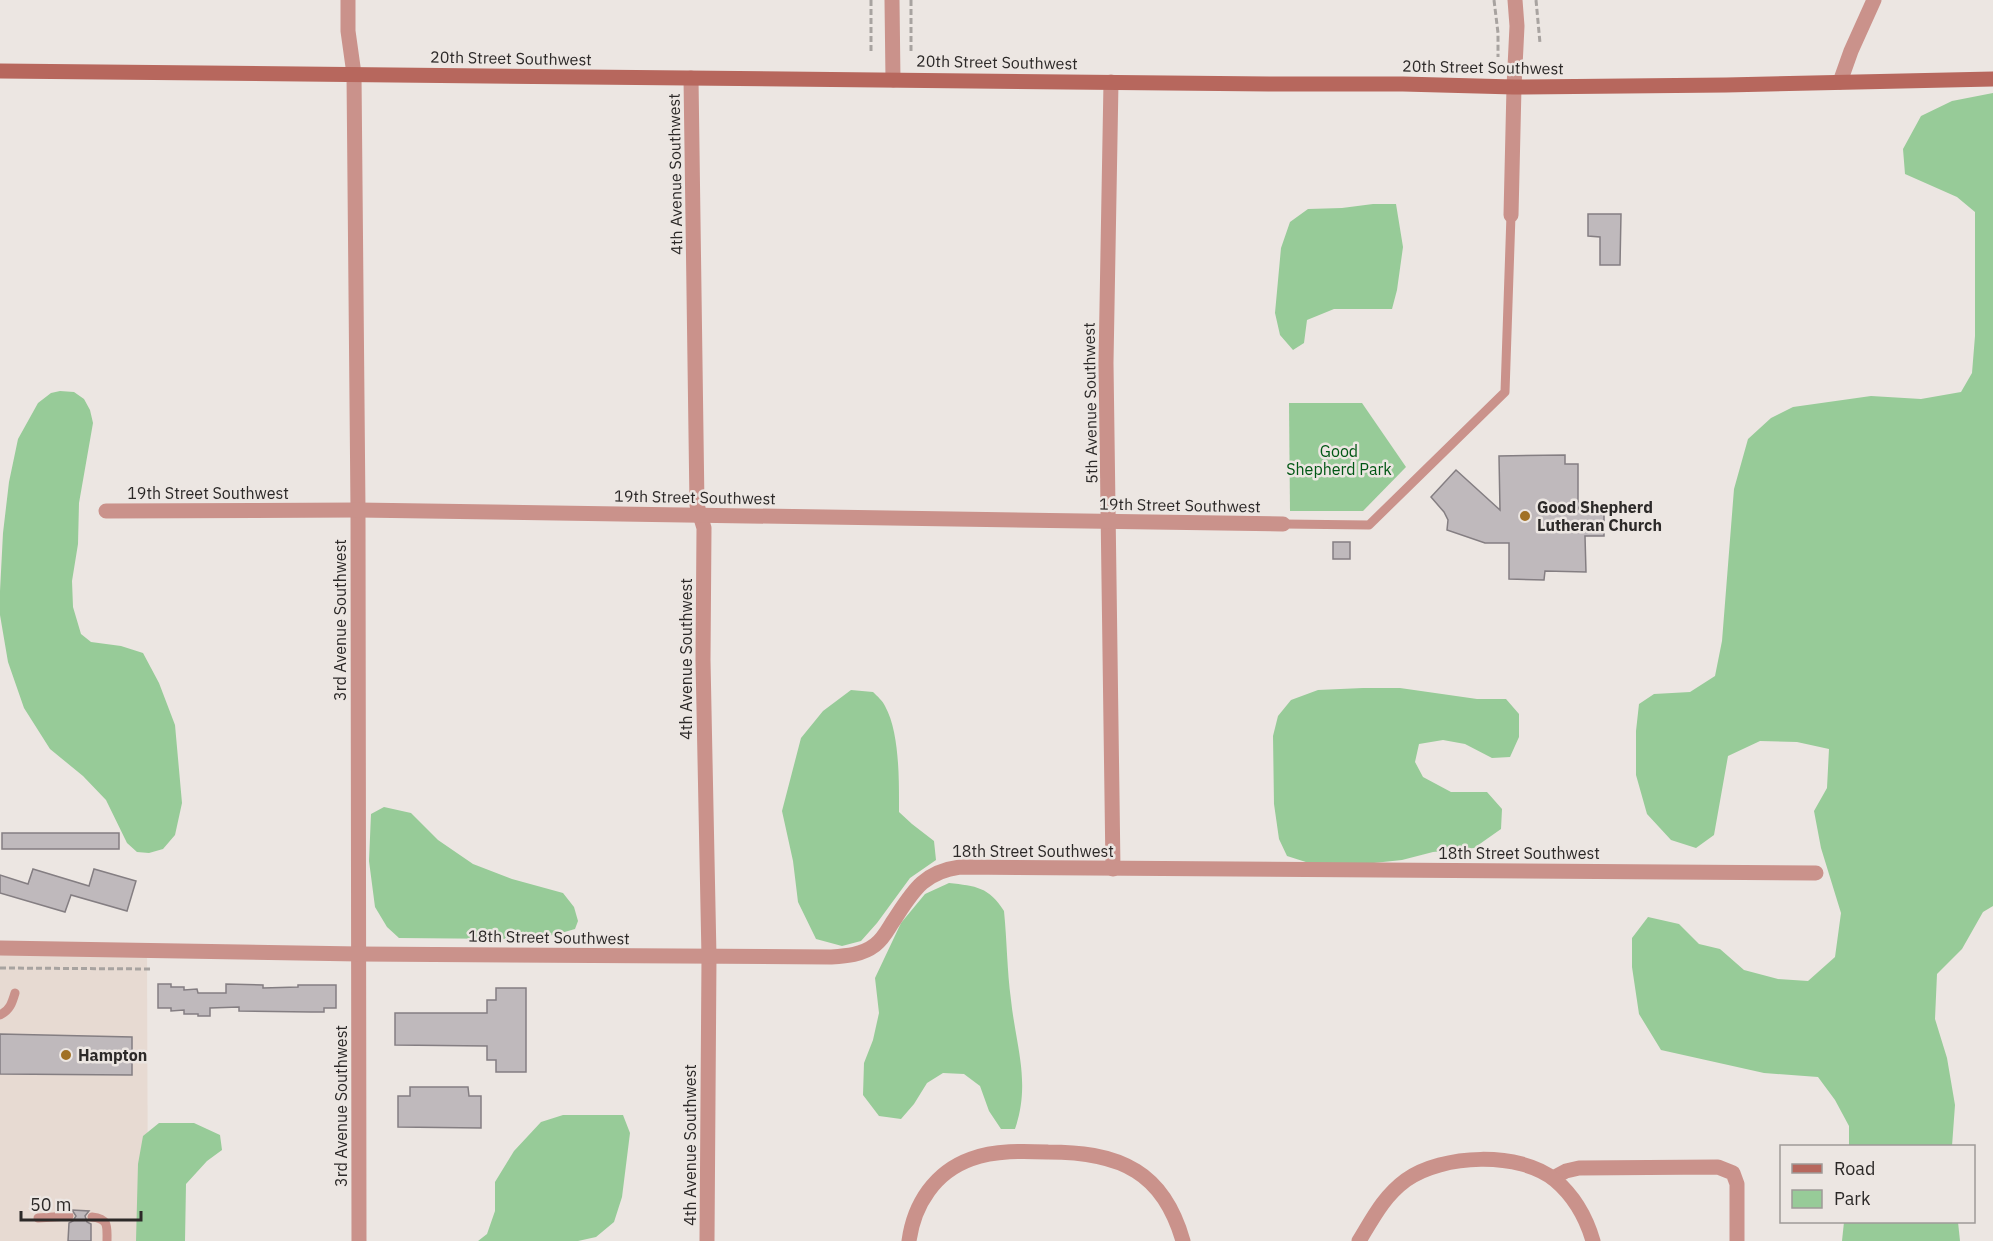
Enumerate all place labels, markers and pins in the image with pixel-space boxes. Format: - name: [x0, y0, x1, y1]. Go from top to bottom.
- place label: Good Shepherd Lutheran Church: [1537, 497, 1662, 535]
- marker: Good Shepherd Lutheran Church: [1518, 509, 1532, 523]
- place label: Hampton: [78, 1045, 147, 1065]
- marker: Hampton: [59, 1048, 73, 1062]

